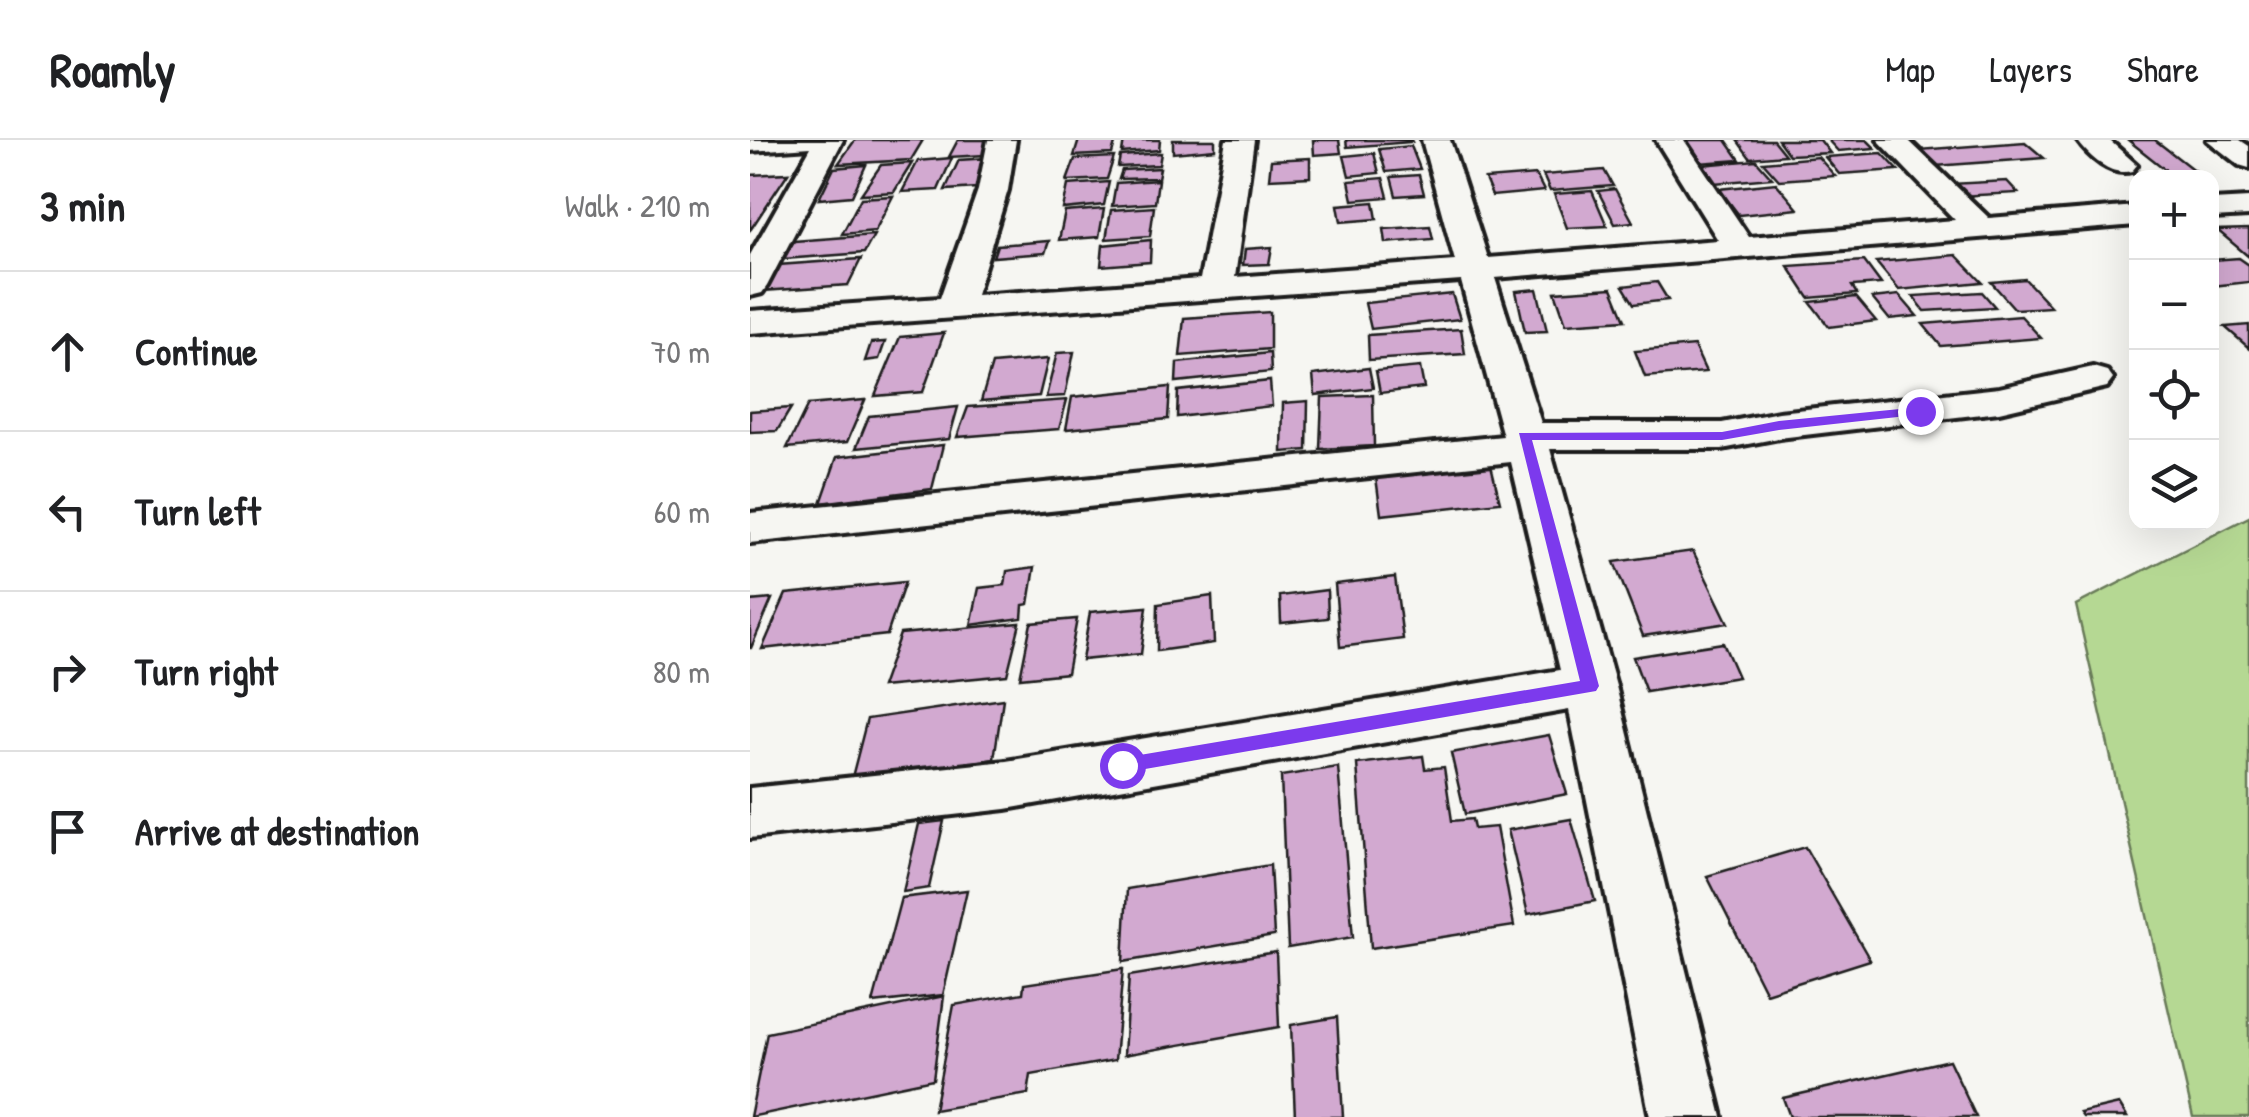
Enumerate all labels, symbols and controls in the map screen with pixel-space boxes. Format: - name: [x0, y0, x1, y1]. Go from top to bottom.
- text: Roamly: [50, 37, 176, 102]
- text: Map: [1885, 46, 1935, 93]
- text: Layers: [1990, 46, 2072, 93]
- text: Share: [2127, 46, 2199, 93]
- map controls: [2129, 170, 2219, 530]
- button: +: [2129, 170, 2219, 260]
- text: 3 min: [40, 177, 125, 234]
- text: Walk · 210 m: [565, 184, 710, 227]
- button: −: [2129, 260, 2219, 350]
- icon: ahead: [40, 324, 95, 379]
- text: Continue: [135, 325, 257, 377]
- text: 70 m: [651, 330, 710, 373]
- button: locate: [2129, 350, 2219, 440]
- route end: [1898, 389, 1944, 435]
- button: layers: [2129, 440, 2219, 530]
- icon: left: [40, 484, 95, 539]
- text: Turn left: [135, 485, 260, 537]
- text: 60 m: [654, 490, 710, 533]
- icon: right: [40, 644, 95, 699]
- text: Turn right: [135, 645, 278, 697]
- text: 80 m: [653, 650, 710, 693]
- route start: [1100, 743, 1146, 789]
- icon: arrive: [40, 804, 95, 859]
- text: Arrive at destination: [135, 805, 419, 857]

